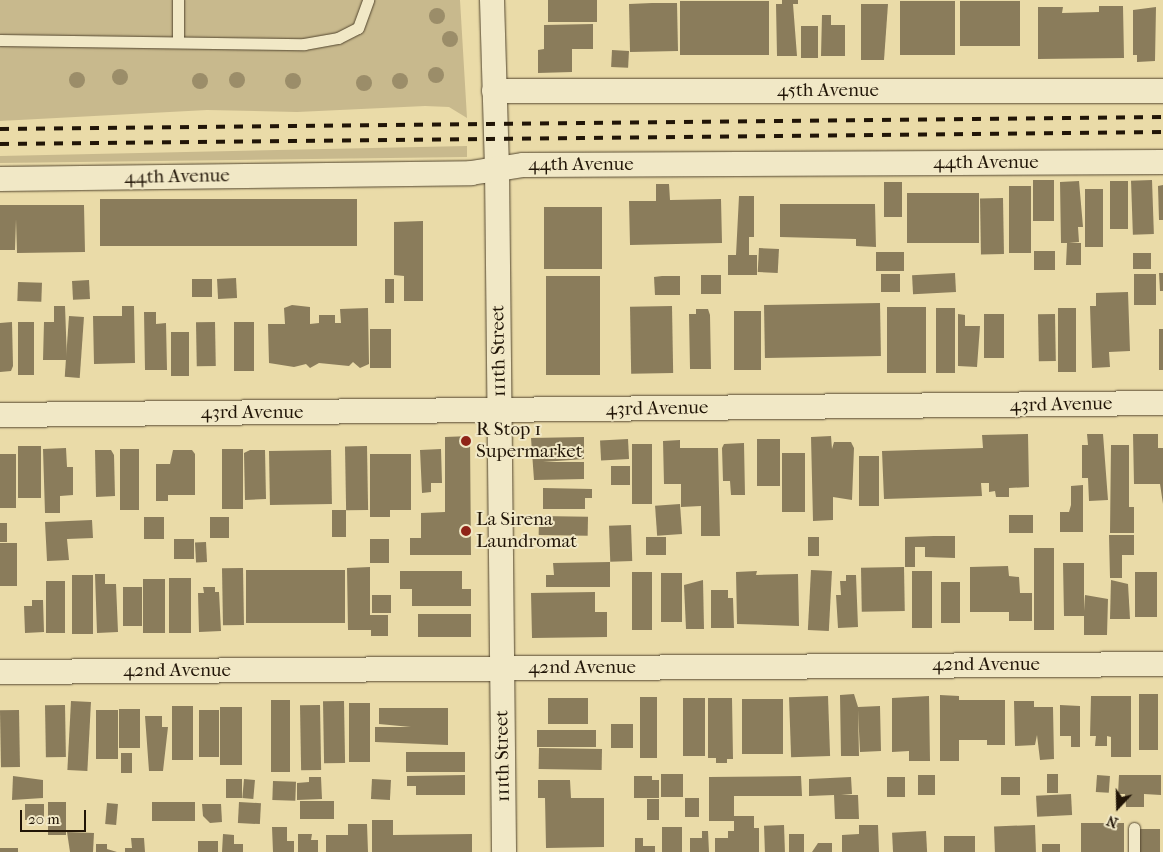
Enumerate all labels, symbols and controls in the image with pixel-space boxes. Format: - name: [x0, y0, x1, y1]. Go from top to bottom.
- street label: 45th Avenue: [777, 80, 879, 102]
- street label: 44th Avenue: [933, 152, 1039, 174]
- street label: 44th Avenue: [528, 154, 634, 176]
- street label: 44th Avenue: [124, 165, 230, 189]
- street label: 111th Street: [487, 305, 511, 397]
- street label: 43rd Avenue: [1010, 393, 1112, 417]
- street label: 43rd Avenue: [606, 397, 708, 421]
- street label: 43rd Avenue: [201, 402, 303, 424]
- place label: R Stop 1 Supermarket: [476, 419, 582, 463]
- marker: R Stop 1 Supermarket: [460, 435, 472, 447]
- place label: La Sirena Laundromat: [476, 509, 577, 553]
- marker: La Sirena Laundromat: [460, 525, 472, 537]
- street label: 42nd Avenue: [932, 654, 1040, 676]
- street label: 42nd Avenue: [528, 657, 636, 679]
- street label: 42nd Avenue: [123, 660, 231, 682]
- street label: 111th Street: [491, 710, 515, 802]
- north arrow: [1093, 782, 1143, 832]
- scale bar: [22, 800, 89, 832]
- text: 20 m: [28, 810, 60, 828]
- text: N: [1104, 812, 1120, 831]

